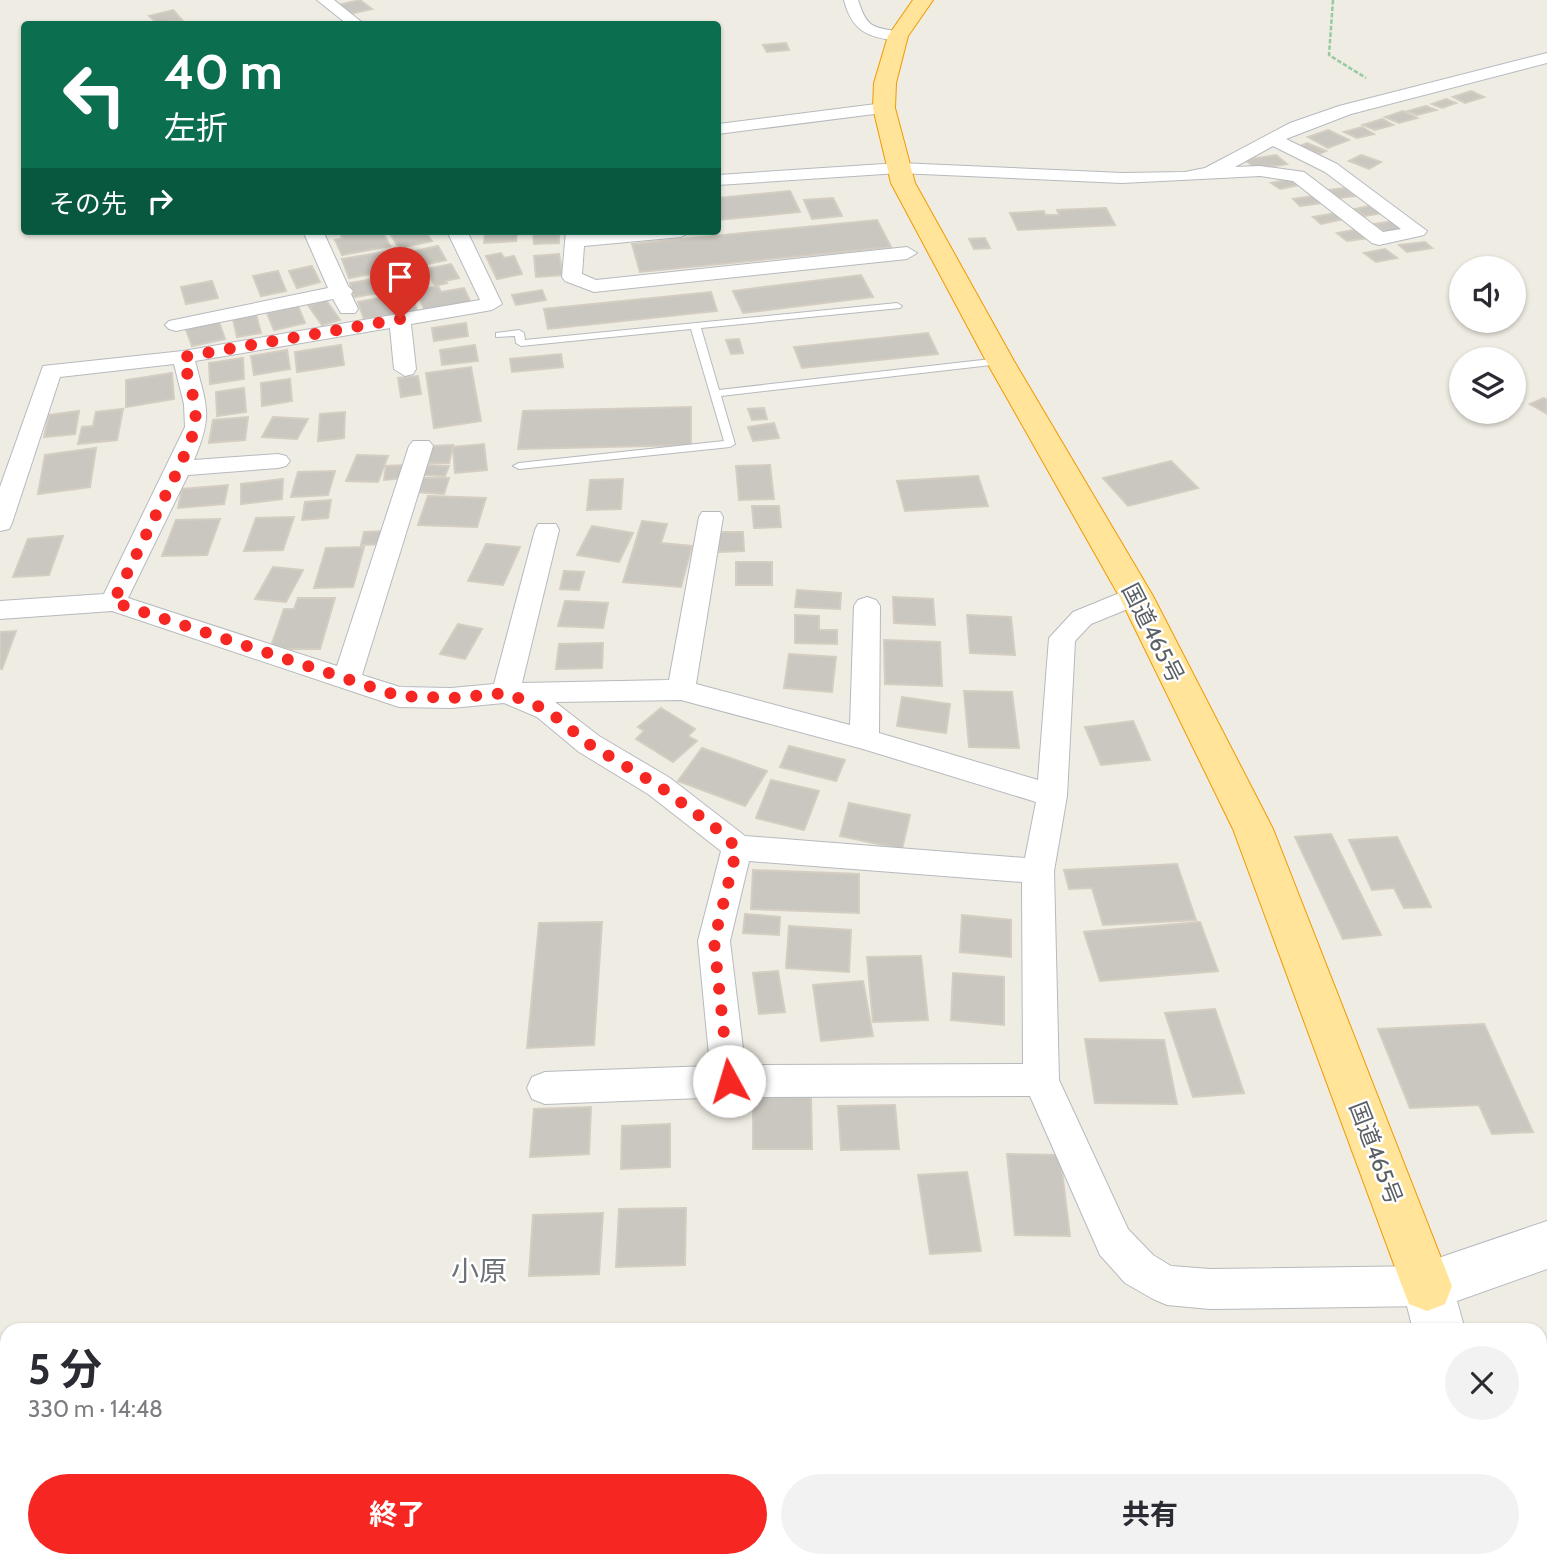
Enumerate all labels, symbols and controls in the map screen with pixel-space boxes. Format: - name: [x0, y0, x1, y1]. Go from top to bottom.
- text: 40 m: [164, 42, 283, 101]
- icon: left: [49, 49, 140, 140]
- text: 左折: [164, 108, 228, 147]
- icon: right: [141, 182, 179, 220]
- text: その先: [49, 188, 127, 220]
- pin: [370, 247, 430, 319]
- map controls: [1449, 256, 1526, 424]
- button: sound: [1449, 256, 1526, 333]
- icon: arrive: [381, 258, 419, 296]
- button: layers: [1449, 347, 1526, 424]
- street label: 国道465号: [1116, 579, 1190, 687]
- position arrow: [692, 1044, 766, 1118]
- street label: 国道465号: [1344, 1098, 1408, 1208]
- district label: 小原: [451, 1254, 507, 1288]
- text: 5 分: [28, 1343, 102, 1395]
- button: close: [1445, 1346, 1519, 1420]
- text: 330 m · 14:48: [28, 1395, 163, 1423]
- button: 終了: [28, 1474, 767, 1554]
- button: 共有: [781, 1474, 1519, 1554]

